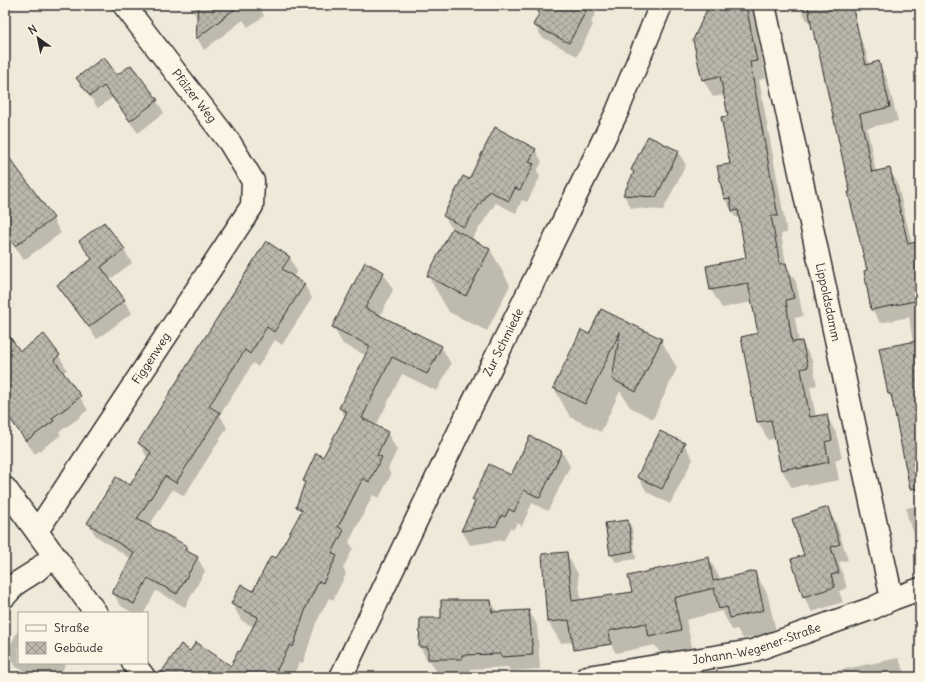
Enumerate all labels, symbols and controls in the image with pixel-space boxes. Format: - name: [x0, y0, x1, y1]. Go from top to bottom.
- north arrow: [18, 18, 58, 58]
- text: N: [26, 22, 40, 38]
- street label: Pfälzer Weg: [169, 66, 220, 125]
- street label: Lippoldsdamm: [813, 261, 844, 343]
- street label: Zur Schmiede: [480, 306, 526, 379]
- street label: Figgenweg: [128, 329, 173, 387]
- legend: [18, 612, 148, 664]
- street label: Johann-Wegener-Straße: [691, 619, 823, 667]
- text: Straße: [54, 620, 89, 635]
- text: Gebäude: [54, 640, 103, 655]

